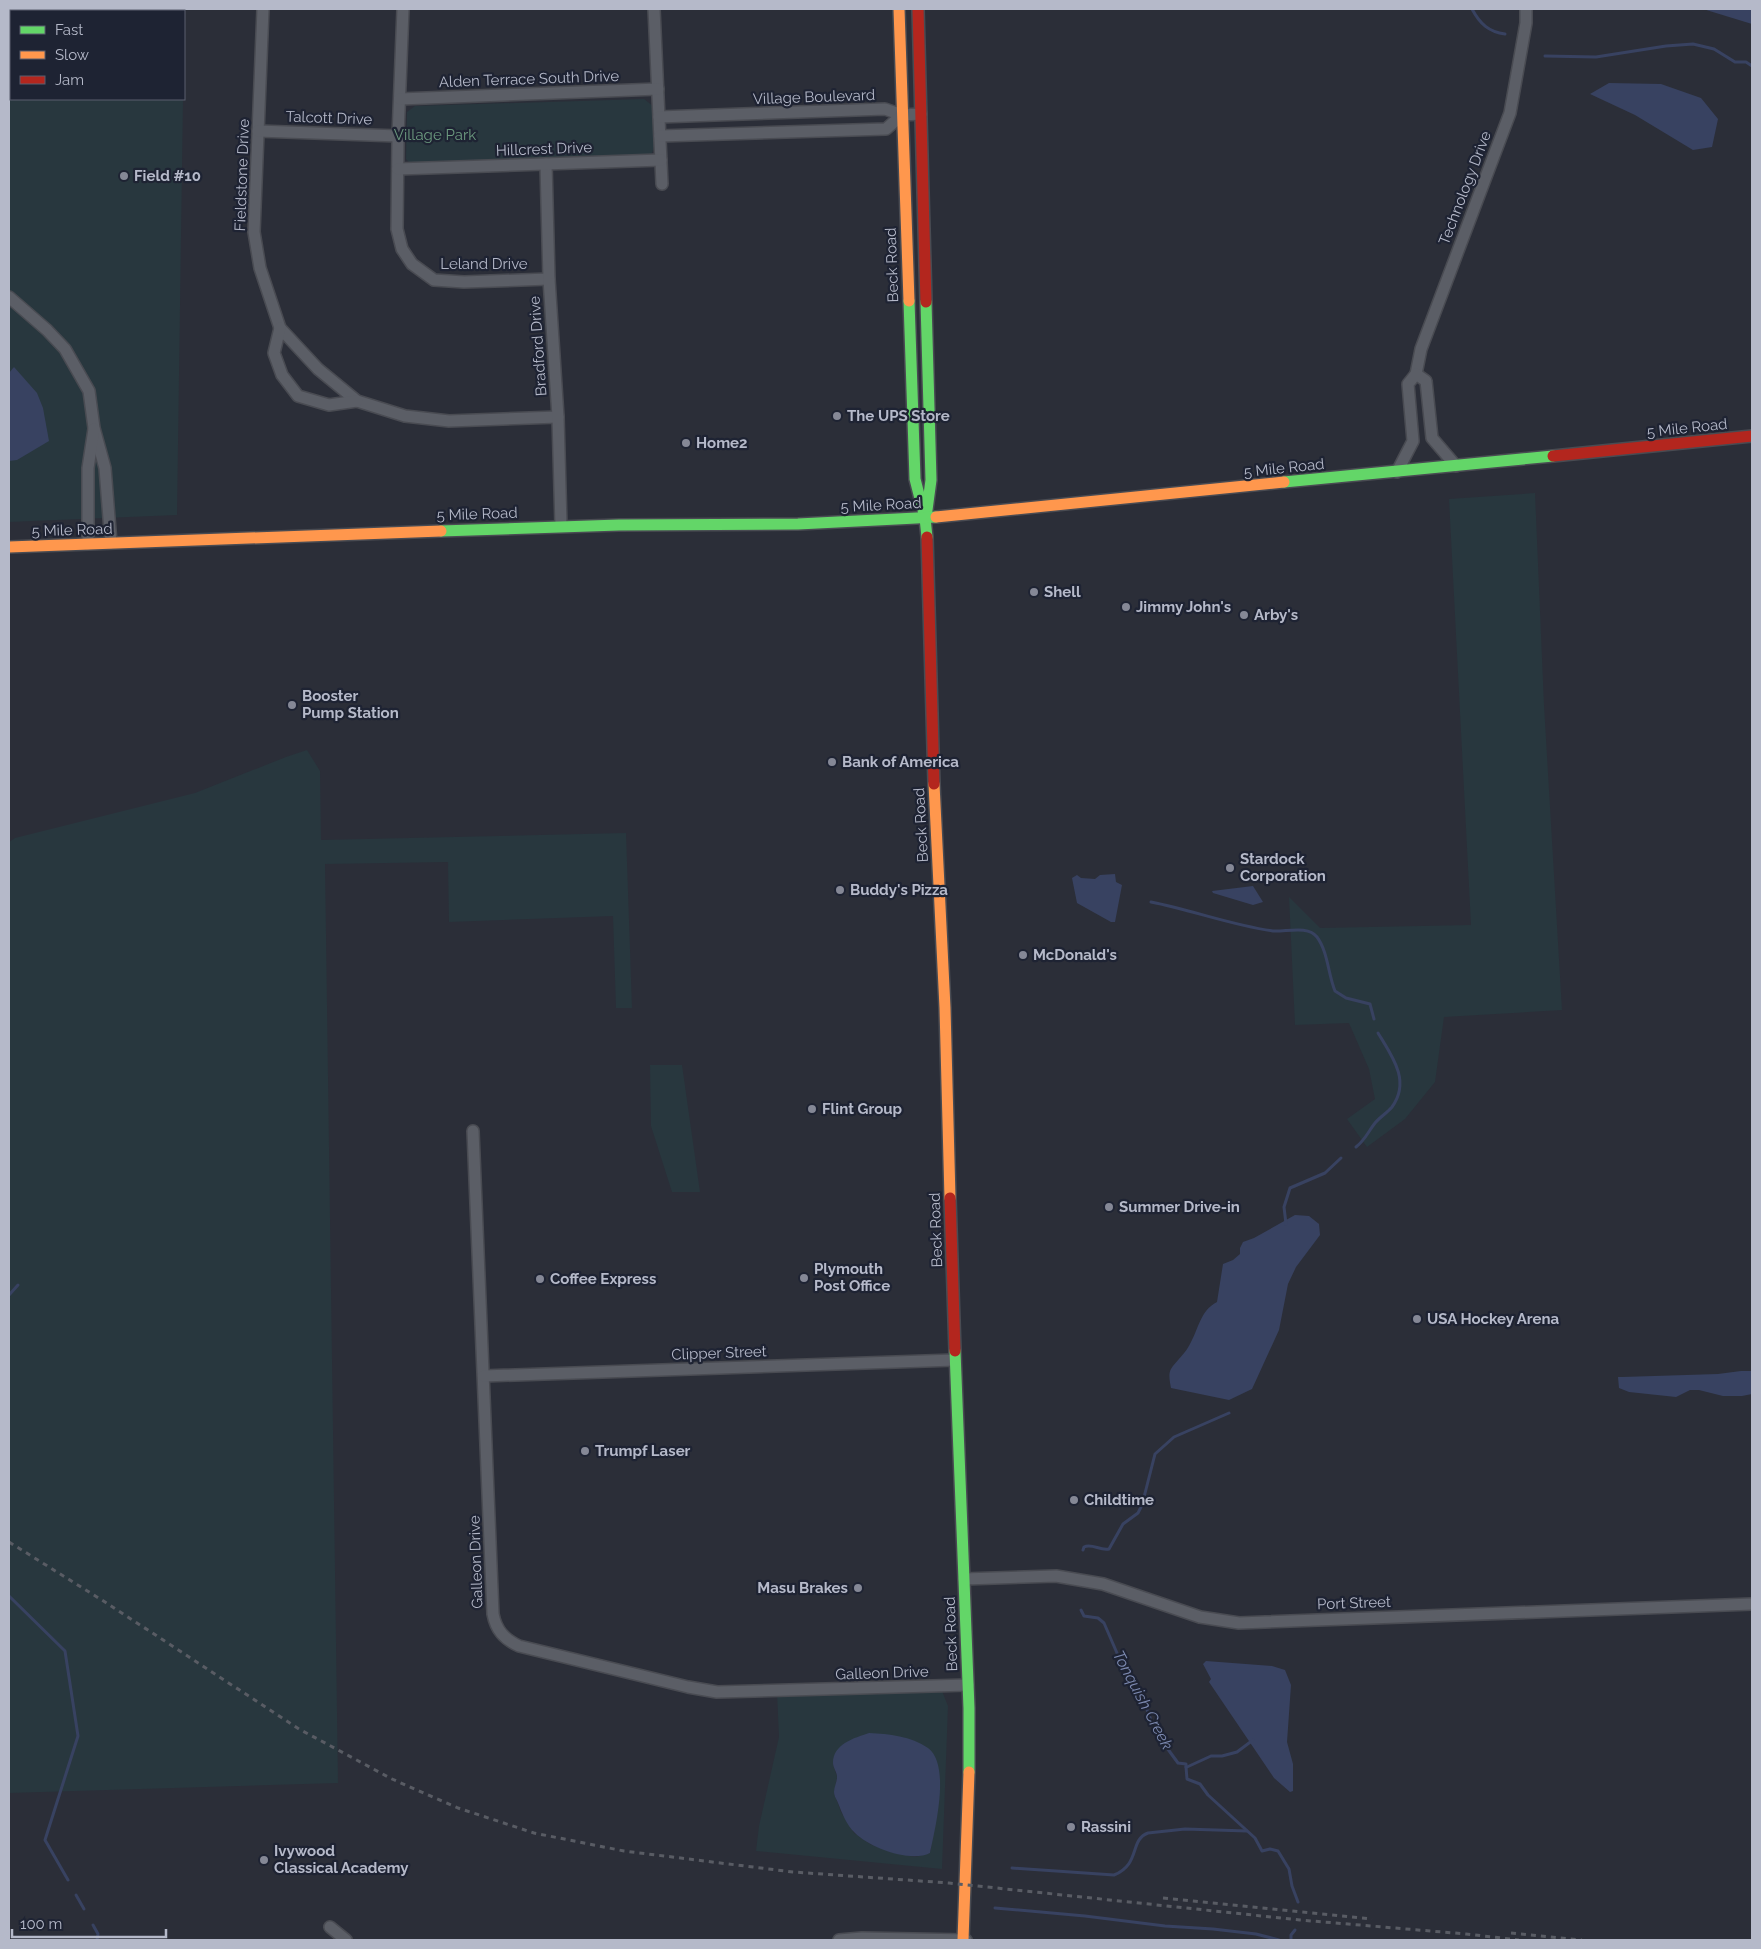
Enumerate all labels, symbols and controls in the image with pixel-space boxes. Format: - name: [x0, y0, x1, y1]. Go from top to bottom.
- legend: [10, 10, 185, 100]
- text: Fast: [55, 21, 83, 39]
- text: Slow: [55, 46, 89, 64]
- street label: Alden Terrace South Drive: [438, 67, 620, 91]
- text: Jam: [55, 71, 84, 89]
- street label: Village Boulevard: [752, 86, 876, 108]
- street label: Talcott Drive: [285, 107, 373, 129]
- street label: Fieldstone Drive: [231, 118, 253, 232]
- park label: Village Park: [394, 126, 476, 144]
- street label: Technology Drive: [1435, 128, 1495, 247]
- street label: Hillcrest Drive: [495, 138, 593, 160]
- place label: Field #10: [134, 167, 201, 185]
- marker: Field #10: [118, 170, 130, 182]
- street label: Beck Road: [882, 227, 902, 303]
- street label: Leland Drive: [440, 255, 528, 273]
- street label: Bradford Drive: [526, 295, 550, 397]
- place label: The UPS Store: [847, 407, 950, 425]
- marker: The UPS Store: [831, 410, 843, 422]
- street label: 5 Mile Road: [1646, 415, 1728, 441]
- place label: Home2: [696, 434, 748, 452]
- marker: Home2: [680, 437, 692, 449]
- street label: 5 Mile Road: [1243, 455, 1325, 481]
- street label: 5 Mile Road: [840, 494, 922, 516]
- street label: 5 Mile Road: [436, 504, 518, 524]
- street label: 5 Mile Road: [31, 520, 113, 540]
- place label: Shell: [1044, 583, 1081, 601]
- marker: Shell: [1028, 586, 1040, 598]
- place label: Jimmy John's: [1136, 598, 1231, 616]
- marker: Jimmy John's: [1120, 601, 1132, 613]
- place label: Arby's: [1254, 606, 1298, 624]
- marker: Arby's: [1238, 609, 1250, 621]
- place label: Booster Pump Station: [302, 687, 399, 722]
- marker: Booster Pump Station: [286, 699, 298, 711]
- place label: Bank of America: [842, 753, 959, 771]
- marker: Bank of America: [826, 756, 838, 768]
- street label: Beck Road: [910, 787, 932, 863]
- place label: Stardock Corporation: [1240, 850, 1326, 885]
- marker: Stardock Corporation: [1224, 862, 1236, 874]
- place label: Buddy's Pizza: [850, 881, 948, 899]
- marker: Buddy's Pizza: [834, 884, 846, 896]
- place label: McDonald's: [1033, 946, 1117, 964]
- marker: McDonald's: [1017, 949, 1029, 961]
- place label: Flint Group: [822, 1100, 903, 1118]
- marker: Flint Group: [806, 1103, 818, 1115]
- street label: Beck Road: [926, 1192, 946, 1268]
- place label: Summer Drive-in: [1119, 1198, 1240, 1216]
- marker: Summer Drive-in: [1103, 1201, 1115, 1213]
- place label: Plymouth Post Office: [814, 1260, 890, 1295]
- place label: Coffee Express: [550, 1270, 656, 1288]
- marker: Plymouth Post Office: [798, 1272, 810, 1284]
- marker: Coffee Express: [534, 1273, 546, 1285]
- place label: USA Hockey Arena: [1427, 1310, 1560, 1328]
- marker: USA Hockey Arena: [1411, 1313, 1423, 1325]
- street label: Clipper Street: [671, 1342, 767, 1364]
- place label: Trumpf Laser: [595, 1442, 691, 1460]
- marker: Trumpf Laser: [579, 1445, 591, 1457]
- place label: Childtime: [1084, 1491, 1154, 1509]
- marker: Childtime: [1068, 1494, 1080, 1506]
- street label: Galleon Drive: [465, 1515, 487, 1609]
- place label: Masu Brakes: [757, 1579, 848, 1597]
- marker: Masu Brakes: [852, 1582, 864, 1594]
- street label: Port Street: [1317, 1593, 1391, 1613]
- street label: Beck Road: [941, 1596, 961, 1672]
- water label: Tonquish Creek: [1109, 1647, 1177, 1753]
- street label: Galleon Drive: [835, 1662, 929, 1684]
- place label: Rassini: [1081, 1818, 1131, 1836]
- marker: Rassini: [1065, 1821, 1077, 1833]
- place label: Ivywood Classical Academy: [274, 1842, 409, 1877]
- marker: Ivywood Classical Academy: [258, 1854, 270, 1866]
- scale bar: [12, 1906, 166, 1938]
- text: 100 m: [20, 1915, 62, 1933]

